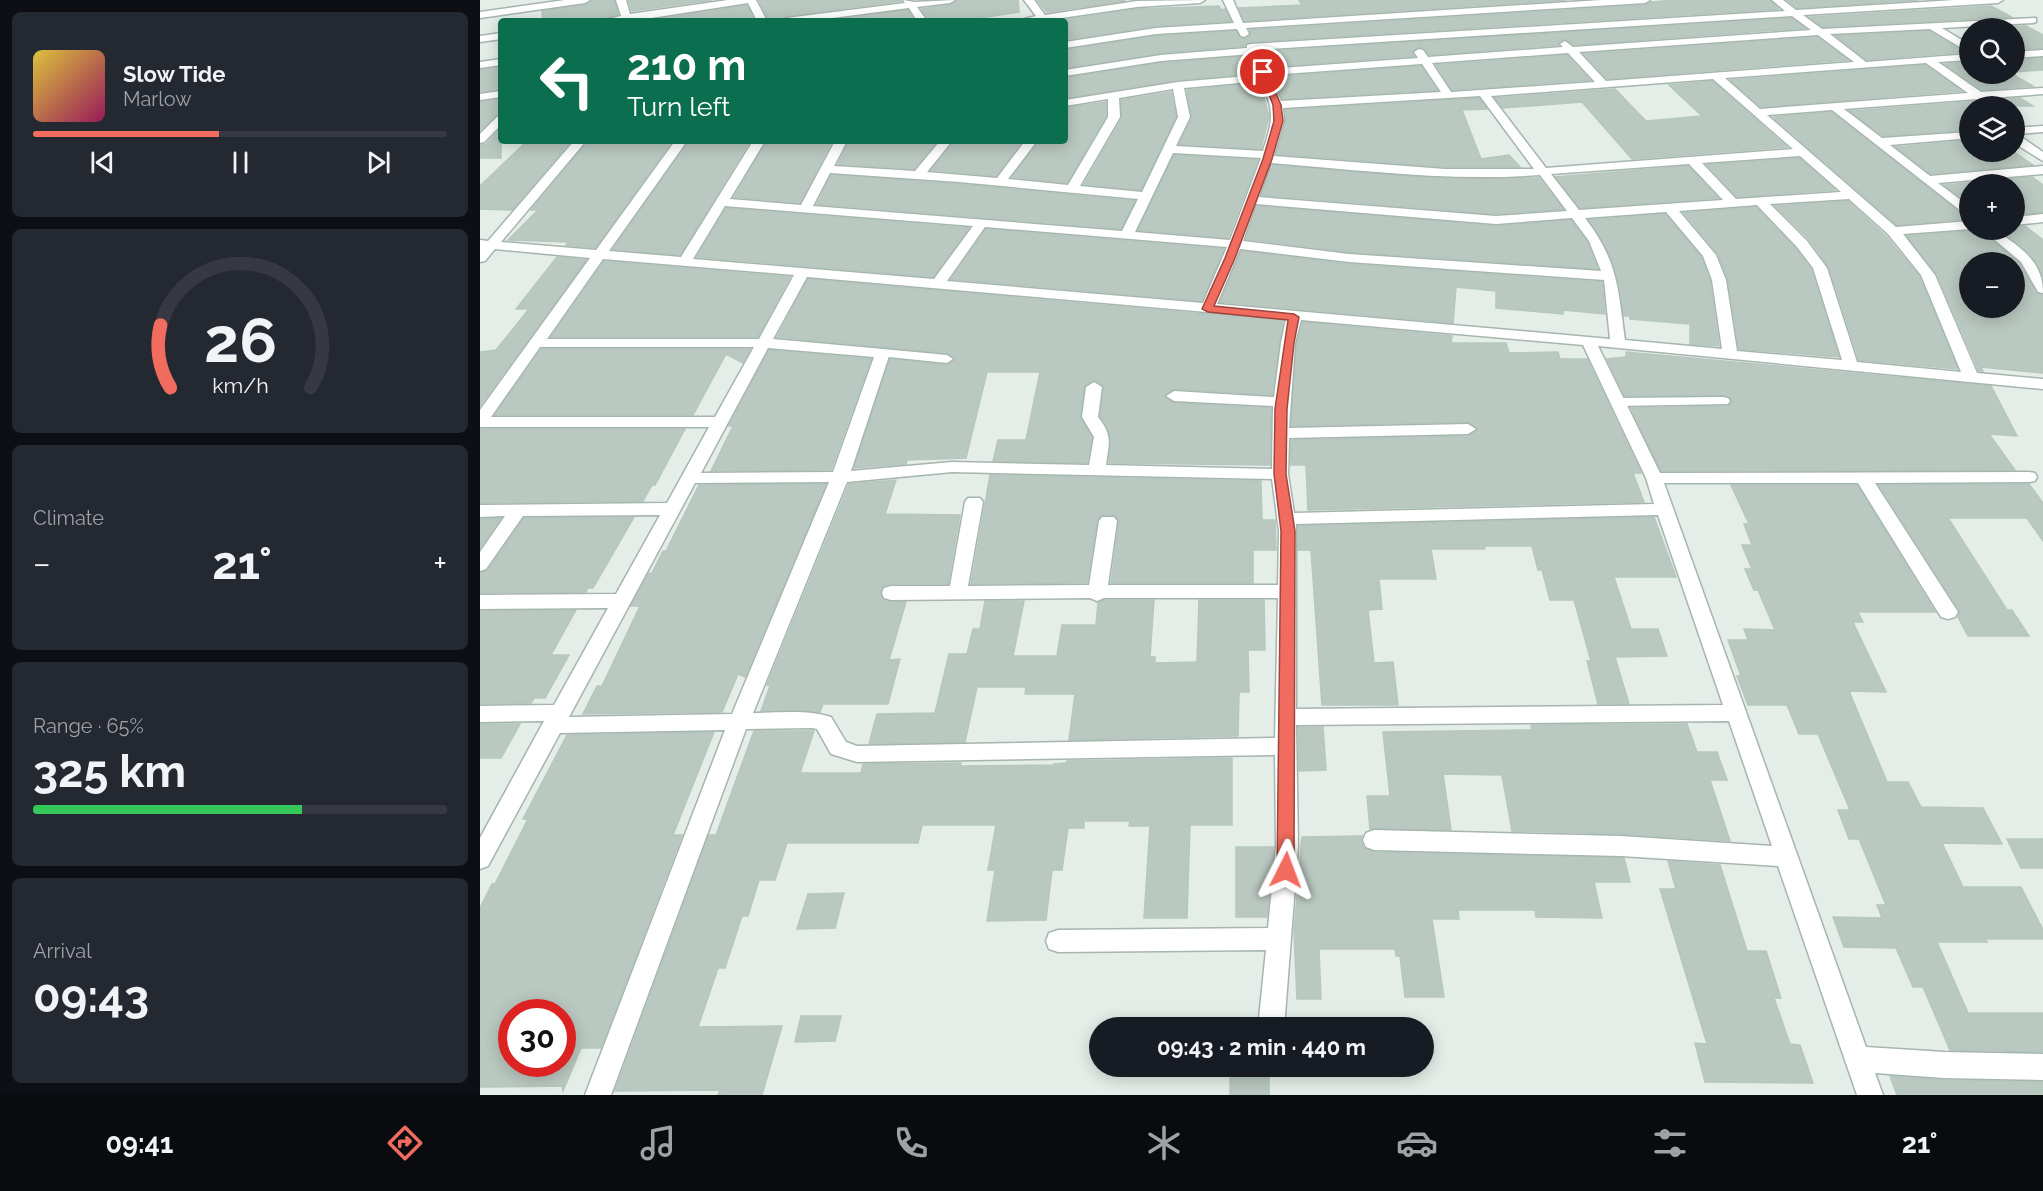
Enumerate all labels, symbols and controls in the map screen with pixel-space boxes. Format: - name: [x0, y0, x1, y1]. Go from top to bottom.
- map controls: [1959, 18, 2025, 318]
- button: search: [1959, 18, 2025, 84]
- text: 210 m: [627, 41, 746, 90]
- icon: left: [528, 42, 606, 120]
- pin: [1237, 46, 1288, 97]
- icon: arrive: [1246, 55, 1279, 88]
- text: Slow Tide: [123, 61, 225, 87]
- text: Marlow: [123, 87, 192, 111]
- text: Turn left: [627, 91, 730, 122]
- button: layers: [1959, 96, 2025, 162]
- icon: previous: [86, 146, 119, 179]
- icon: pause: [224, 146, 257, 179]
- icon: next: [362, 146, 395, 179]
- button: +: [1959, 174, 2025, 240]
- button: −: [1959, 252, 2025, 318]
- text: 26: [203, 303, 277, 377]
- text: km/h: [212, 373, 268, 398]
- text: Climate: [33, 506, 104, 530]
- text: 21°: [212, 537, 272, 590]
- text: −: [33, 544, 51, 583]
- text: +: [433, 544, 447, 583]
- text: Range · 65%: [33, 714, 144, 738]
- text: 325 km: [33, 745, 186, 798]
- position arrow: [1254, 838, 1318, 902]
- text: Arrival: [33, 939, 92, 963]
- text: 09:43: [33, 970, 149, 1023]
- speed limit sign: 30: [498, 999, 576, 1077]
- text: 09:43 · 2 min · 440 m: [1157, 1034, 1366, 1060]
- icon: directions: [384, 1122, 426, 1164]
- icon: music: [637, 1122, 679, 1164]
- icon: phone: [890, 1122, 932, 1164]
- icon: climate: [1143, 1122, 1185, 1164]
- icon: car: [1396, 1122, 1438, 1164]
- icon: filters: [1649, 1122, 1691, 1164]
- text: 09:41: [105, 1128, 173, 1159]
- text: 21°: [1902, 1128, 1937, 1159]

